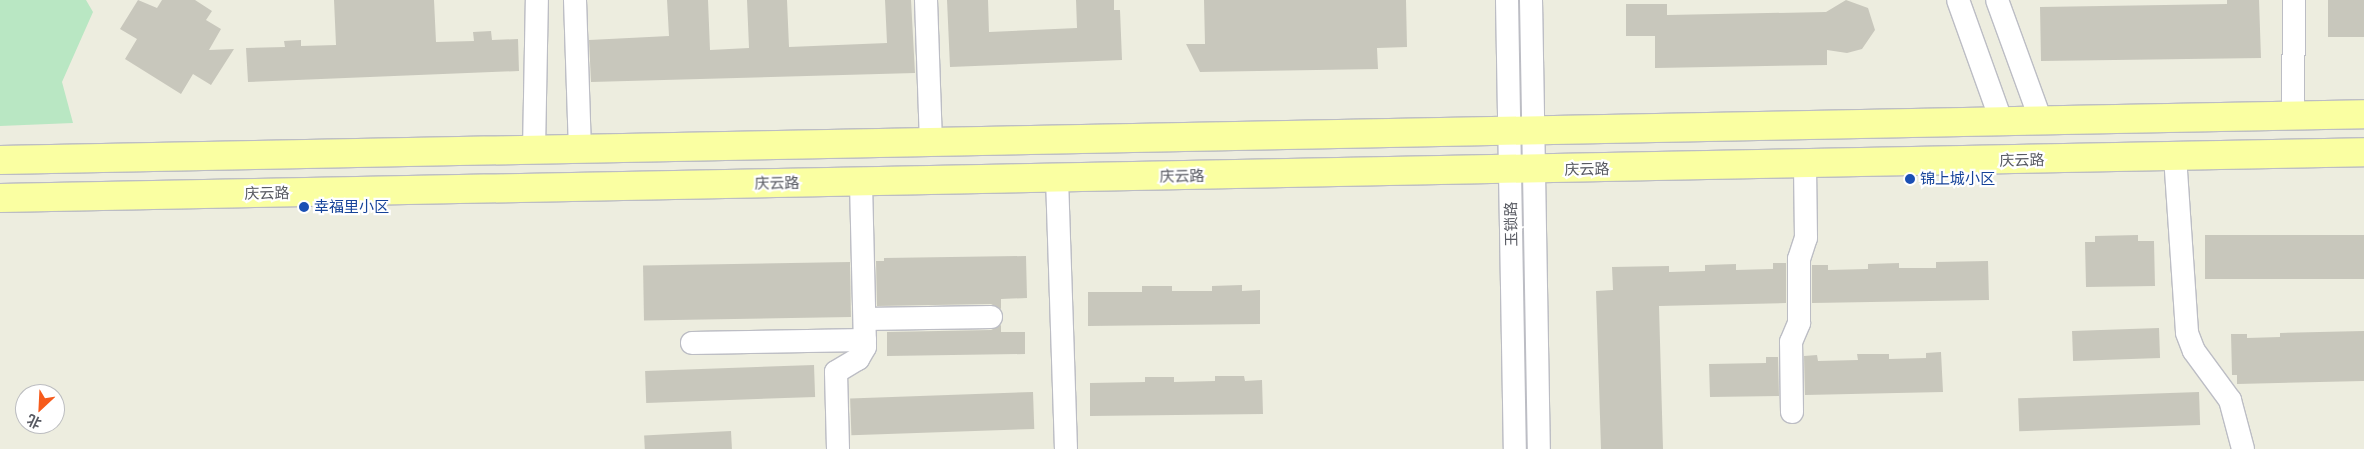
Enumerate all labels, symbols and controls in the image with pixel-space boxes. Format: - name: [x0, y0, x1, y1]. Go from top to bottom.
- street label: 庆云路: [1999, 151, 2045, 169]
- street label: 庆云路: [1564, 160, 1610, 178]
- street label: 庆云路: [1159, 167, 1205, 185]
- place label: 锦上城小区: [1920, 170, 1995, 188]
- marker: 锦上城小区: [1904, 173, 1916, 185]
- street label: 庆云路: [754, 174, 800, 192]
- street label: 庆云路: [244, 184, 290, 202]
- place label: 幸福里小区: [314, 198, 389, 216]
- marker: 幸福里小区: [298, 201, 310, 213]
- street label: 玉锁路: [1502, 201, 1520, 247]
- north arrow: [15, 384, 65, 434]
- text: 北: [24, 410, 45, 434]

